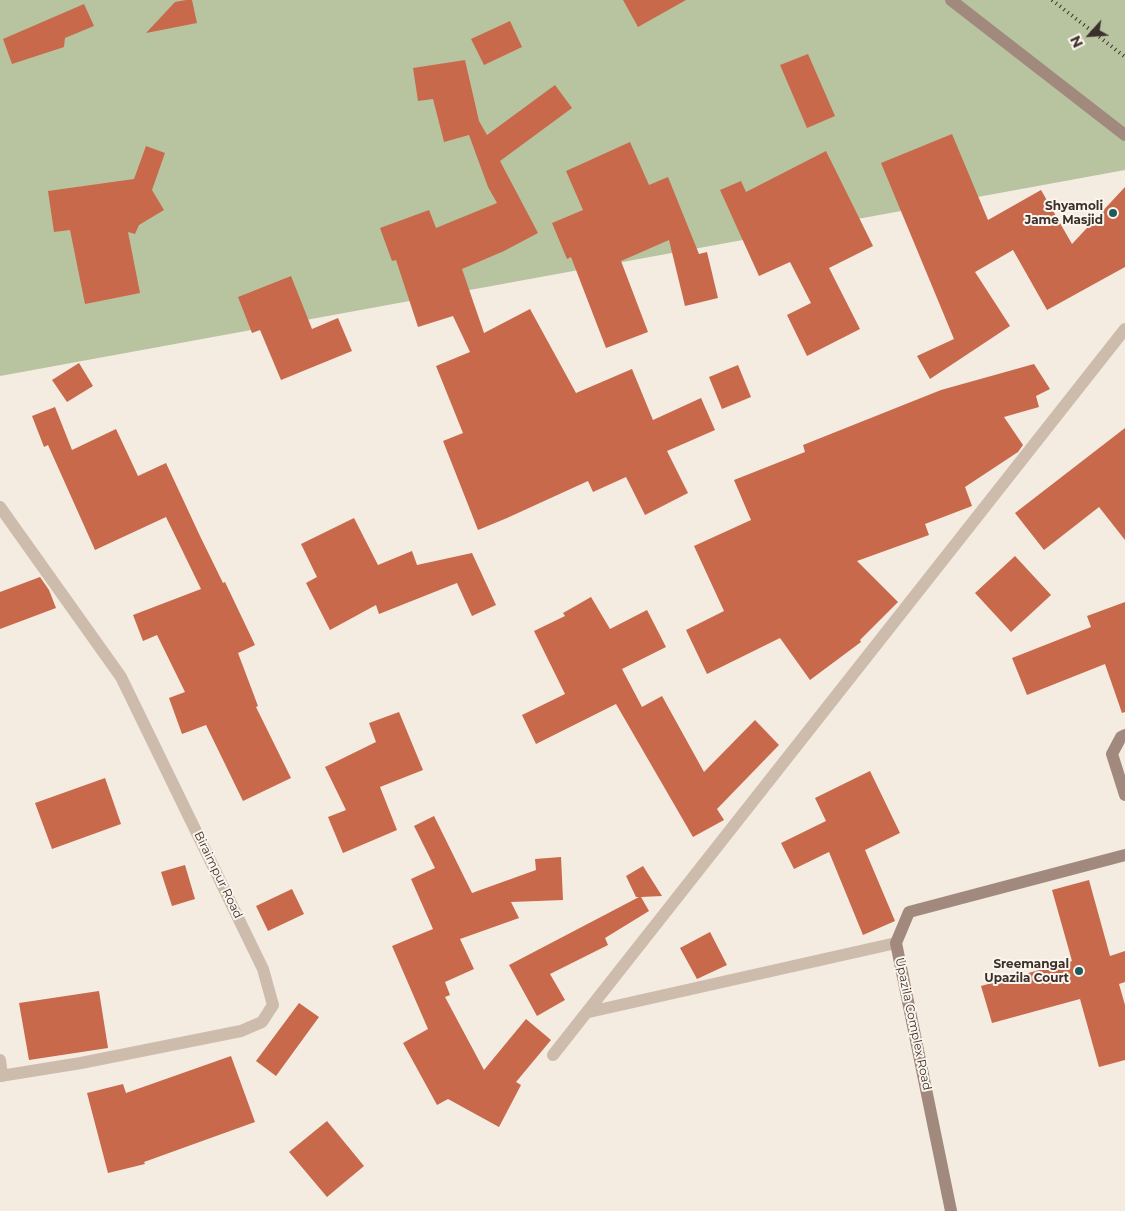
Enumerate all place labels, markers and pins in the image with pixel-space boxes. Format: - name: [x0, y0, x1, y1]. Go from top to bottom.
- place label: Shyamoli Jame Masjid: [1025, 199, 1103, 227]
- marker: Shyamoli Jame Masjid: [1107, 207, 1119, 219]
- place label: Sreemangal Upazila Court: [984, 957, 1069, 985]
- marker: Sreemangal Upazila Court: [1073, 965, 1085, 977]

